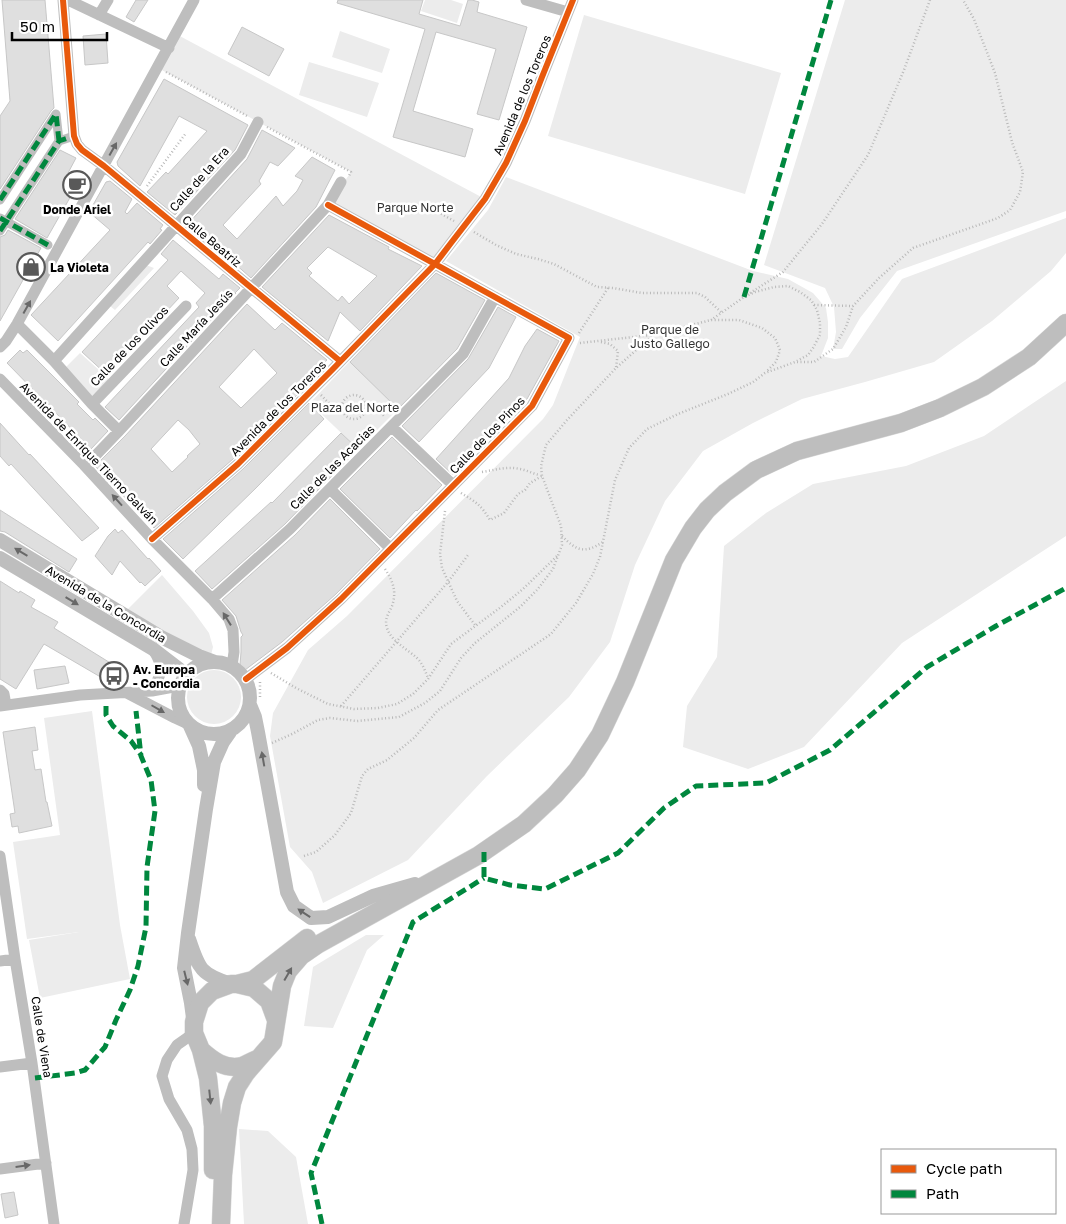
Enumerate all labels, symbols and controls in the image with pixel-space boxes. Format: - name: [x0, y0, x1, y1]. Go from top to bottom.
- scale bar: [12, 10, 108, 42]
- text: 50 m: [20, 17, 55, 35]
- street label: Avenida de los Toreros: [490, 33, 554, 157]
- one-way arrow: [109, 142, 117, 156]
- street label: Calle de la Era: [166, 143, 232, 215]
- cafe icon: Donde Ariel: [62, 170, 92, 200]
- park label: Parque Norte: [377, 200, 453, 215]
- place label: Donde Ariel: [43, 202, 111, 217]
- street label: Calle Beatriz: [179, 212, 245, 270]
- shop icon: La Violeta: [16, 252, 46, 282]
- place label: La Violeta: [50, 260, 109, 275]
- street label: Calle María Jesús: [156, 286, 236, 370]
- one-way arrow: [23, 300, 31, 314]
- street label: Calle de los Olivos: [87, 303, 171, 389]
- park label: Parque de Justo Gallego: [630, 322, 710, 351]
- street label: Avenida de los Toreros: [227, 357, 329, 459]
- street label: Avenida de Enrique Tierno Galván: [17, 379, 161, 527]
- street label: Calle de los Pinos: [446, 393, 528, 477]
- park label: Plaza del Norte: [311, 400, 399, 415]
- street label: Calle de las Acacias: [286, 421, 378, 513]
- one-way arrow: [111, 494, 122, 507]
- one-way arrow: [14, 548, 27, 557]
- street label: Avenida de la Concordia: [43, 562, 169, 646]
- one-way arrow: [65, 596, 79, 605]
- one-way arrow: [223, 612, 232, 626]
- bus stop icon: Av. Europa - Concordia: [99, 661, 129, 691]
- place label: Av. Europa - Concordia: [133, 662, 200, 691]
- one-way arrow: [150, 705, 165, 713]
- one-way arrow: [258, 751, 266, 767]
- one-way arrow: [297, 908, 310, 917]
- one-way arrow: [284, 967, 293, 980]
- one-way arrow: [182, 970, 190, 985]
- street label: Calle de Viena: [28, 995, 56, 1079]
- one-way arrow: [206, 1090, 214, 1106]
- legend: [881, 1149, 1056, 1214]
- text: Cycle path: [926, 1159, 1002, 1177]
- one-way arrow: [15, 1162, 31, 1170]
- text: Path: [926, 1184, 959, 1202]

